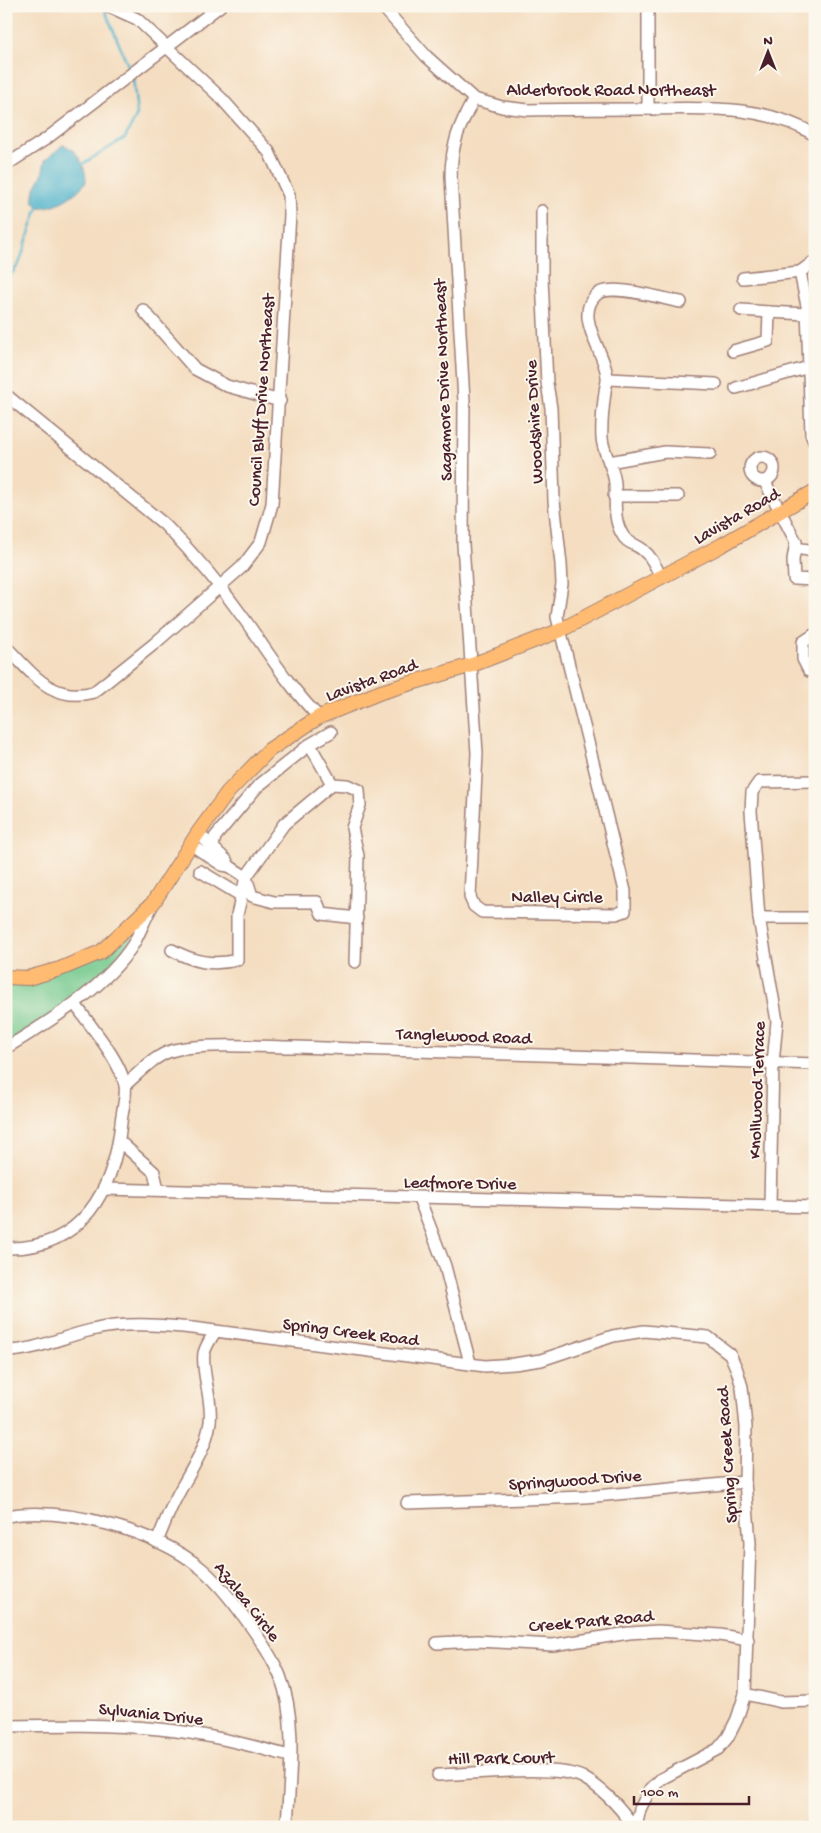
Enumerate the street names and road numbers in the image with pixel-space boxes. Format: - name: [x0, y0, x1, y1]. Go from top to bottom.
- street label: Alderbrook Road Northeast: [507, 81, 717, 102]
- street label: Sagamore Drive Northeast: [430, 277, 459, 481]
- street label: Council Bluff Drive Northeast: [245, 292, 280, 507]
- street label: Woodshire Drive: [522, 359, 549, 484]
- street label: Lavista Road: [690, 483, 785, 550]
- street label: Lavista Road: [323, 655, 422, 708]
- street label: Nalley Circle: [511, 888, 603, 909]
- street label: Knollwood Terrace: [746, 1020, 771, 1159]
- street label: Tanglewood Road: [395, 1025, 534, 1050]
- street label: Leafmore Drive: [403, 1173, 517, 1196]
- street label: Spring Creek Road: [281, 1315, 421, 1352]
- street label: Spring Creek Road: [713, 1384, 744, 1524]
- street label: Springwood Drive: [508, 1466, 643, 1497]
- street label: Azalea Circle: [208, 1558, 284, 1647]
- street label: Creek Park Road: [528, 1606, 656, 1638]
- street label: Sylvania Drive: [97, 1700, 205, 1731]
- street label: Hill Park Court: [448, 1748, 556, 1771]

